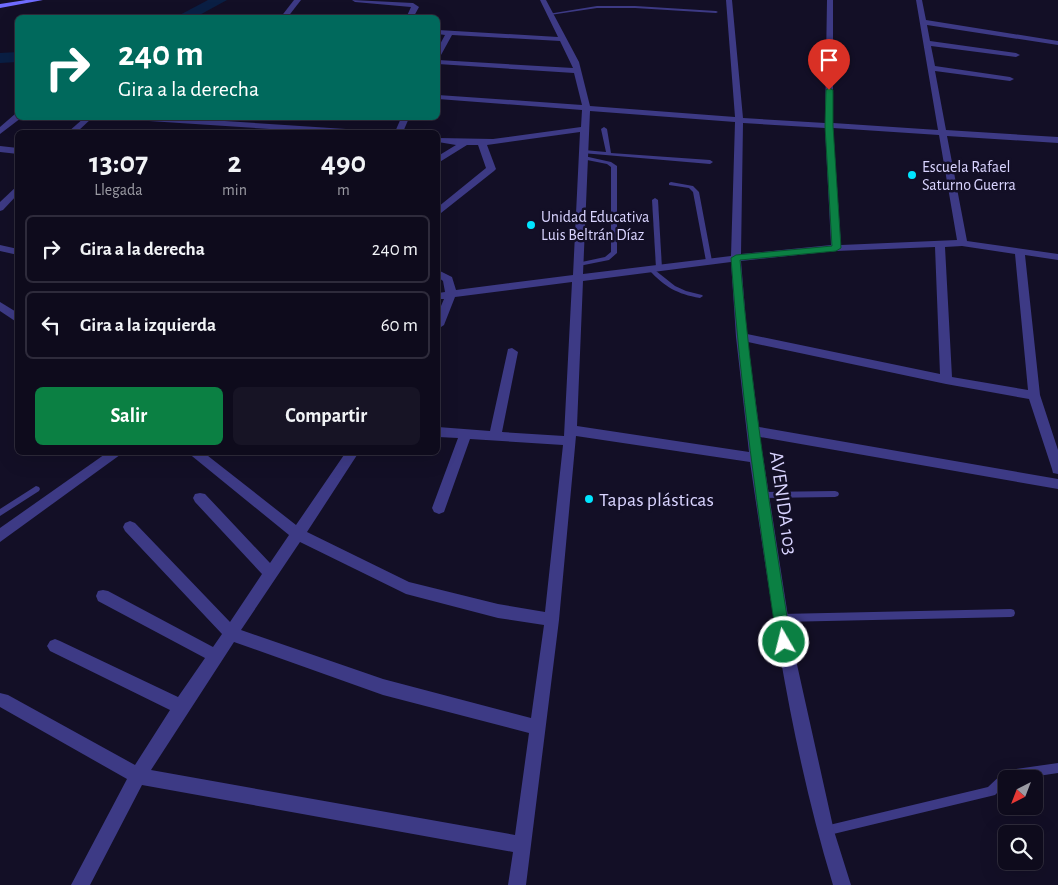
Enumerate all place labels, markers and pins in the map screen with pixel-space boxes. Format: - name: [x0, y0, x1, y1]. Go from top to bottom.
- pin: [808, 39, 850, 90]
- place label: Escuela Rafael Saturno Guerra: [922, 159, 1016, 193]
- marker: Escuela Rafael Saturno Guerra: [906, 169, 918, 181]
- place label: Unidad Educativa Luis Beltrán Díaz: [541, 209, 649, 243]
- marker: Unidad Educativa Luis Beltrán Díaz: [525, 219, 537, 231]
- place label: Tapas plásticas: [599, 490, 714, 510]
- marker: Tapas plásticas: [583, 493, 595, 505]

